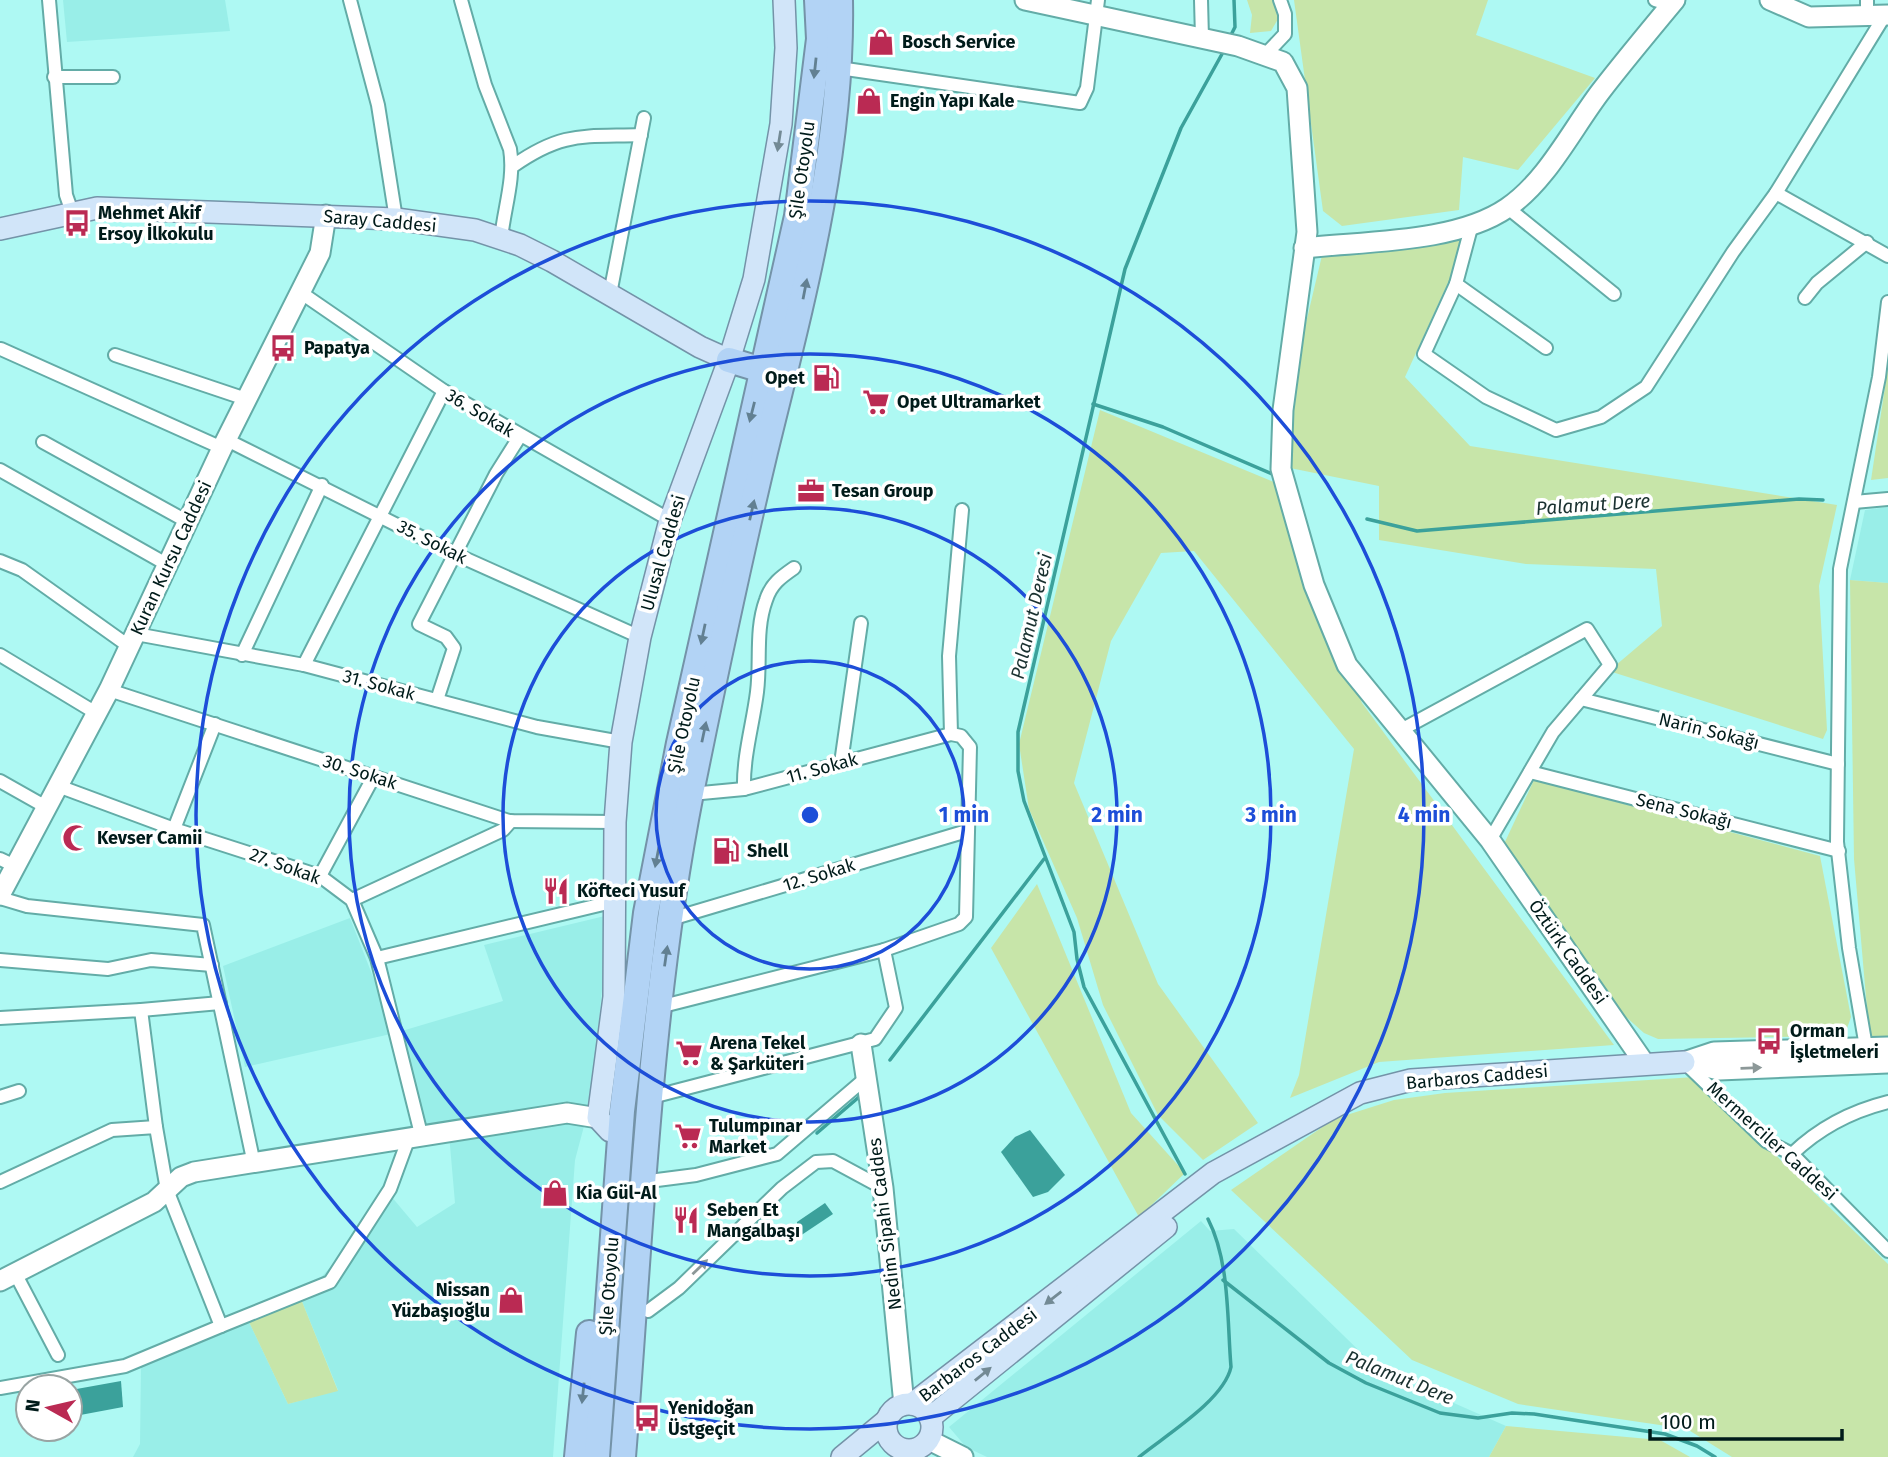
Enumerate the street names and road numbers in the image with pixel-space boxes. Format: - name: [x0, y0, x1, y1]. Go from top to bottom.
- street label: Şile Otoyolu: [784, 120, 820, 220]
- street label: Saray Caddesi: [322, 205, 438, 237]
- street label: 36. Sokak: [442, 384, 519, 442]
- street label: Kuran Kursu Caddesi: [126, 477, 216, 639]
- street label: Ulusal Caddesi: [636, 492, 690, 614]
- street label: 35. Sokak: [393, 515, 471, 569]
- street label: 31. Sokak: [341, 665, 418, 705]
- street label: Şile Otoyolu: [663, 674, 705, 776]
- street label: Narin Sokağı: [1656, 708, 1762, 754]
- street label: 11. Sokak: [784, 748, 861, 788]
- street label: 30. Sokak: [320, 750, 400, 795]
- street label: Sena Sokağı: [1634, 788, 1734, 834]
- street label: 27. Sokak: [246, 843, 324, 889]
- street label: 12. Sokak: [780, 853, 858, 896]
- street label: Öztürk Caddesi: [1524, 895, 1612, 1009]
- street label: Barbaros Caddesi: [1405, 1060, 1549, 1094]
- street label: Mermerciler Caddesi: [1702, 1077, 1842, 1205]
- street label: Nedim Sipahi Caddes: [864, 1137, 906, 1311]
- street label: Şile Otoyolu: [595, 1236, 623, 1336]
- street label: Barbaros Caddesi: [914, 1303, 1042, 1407]

